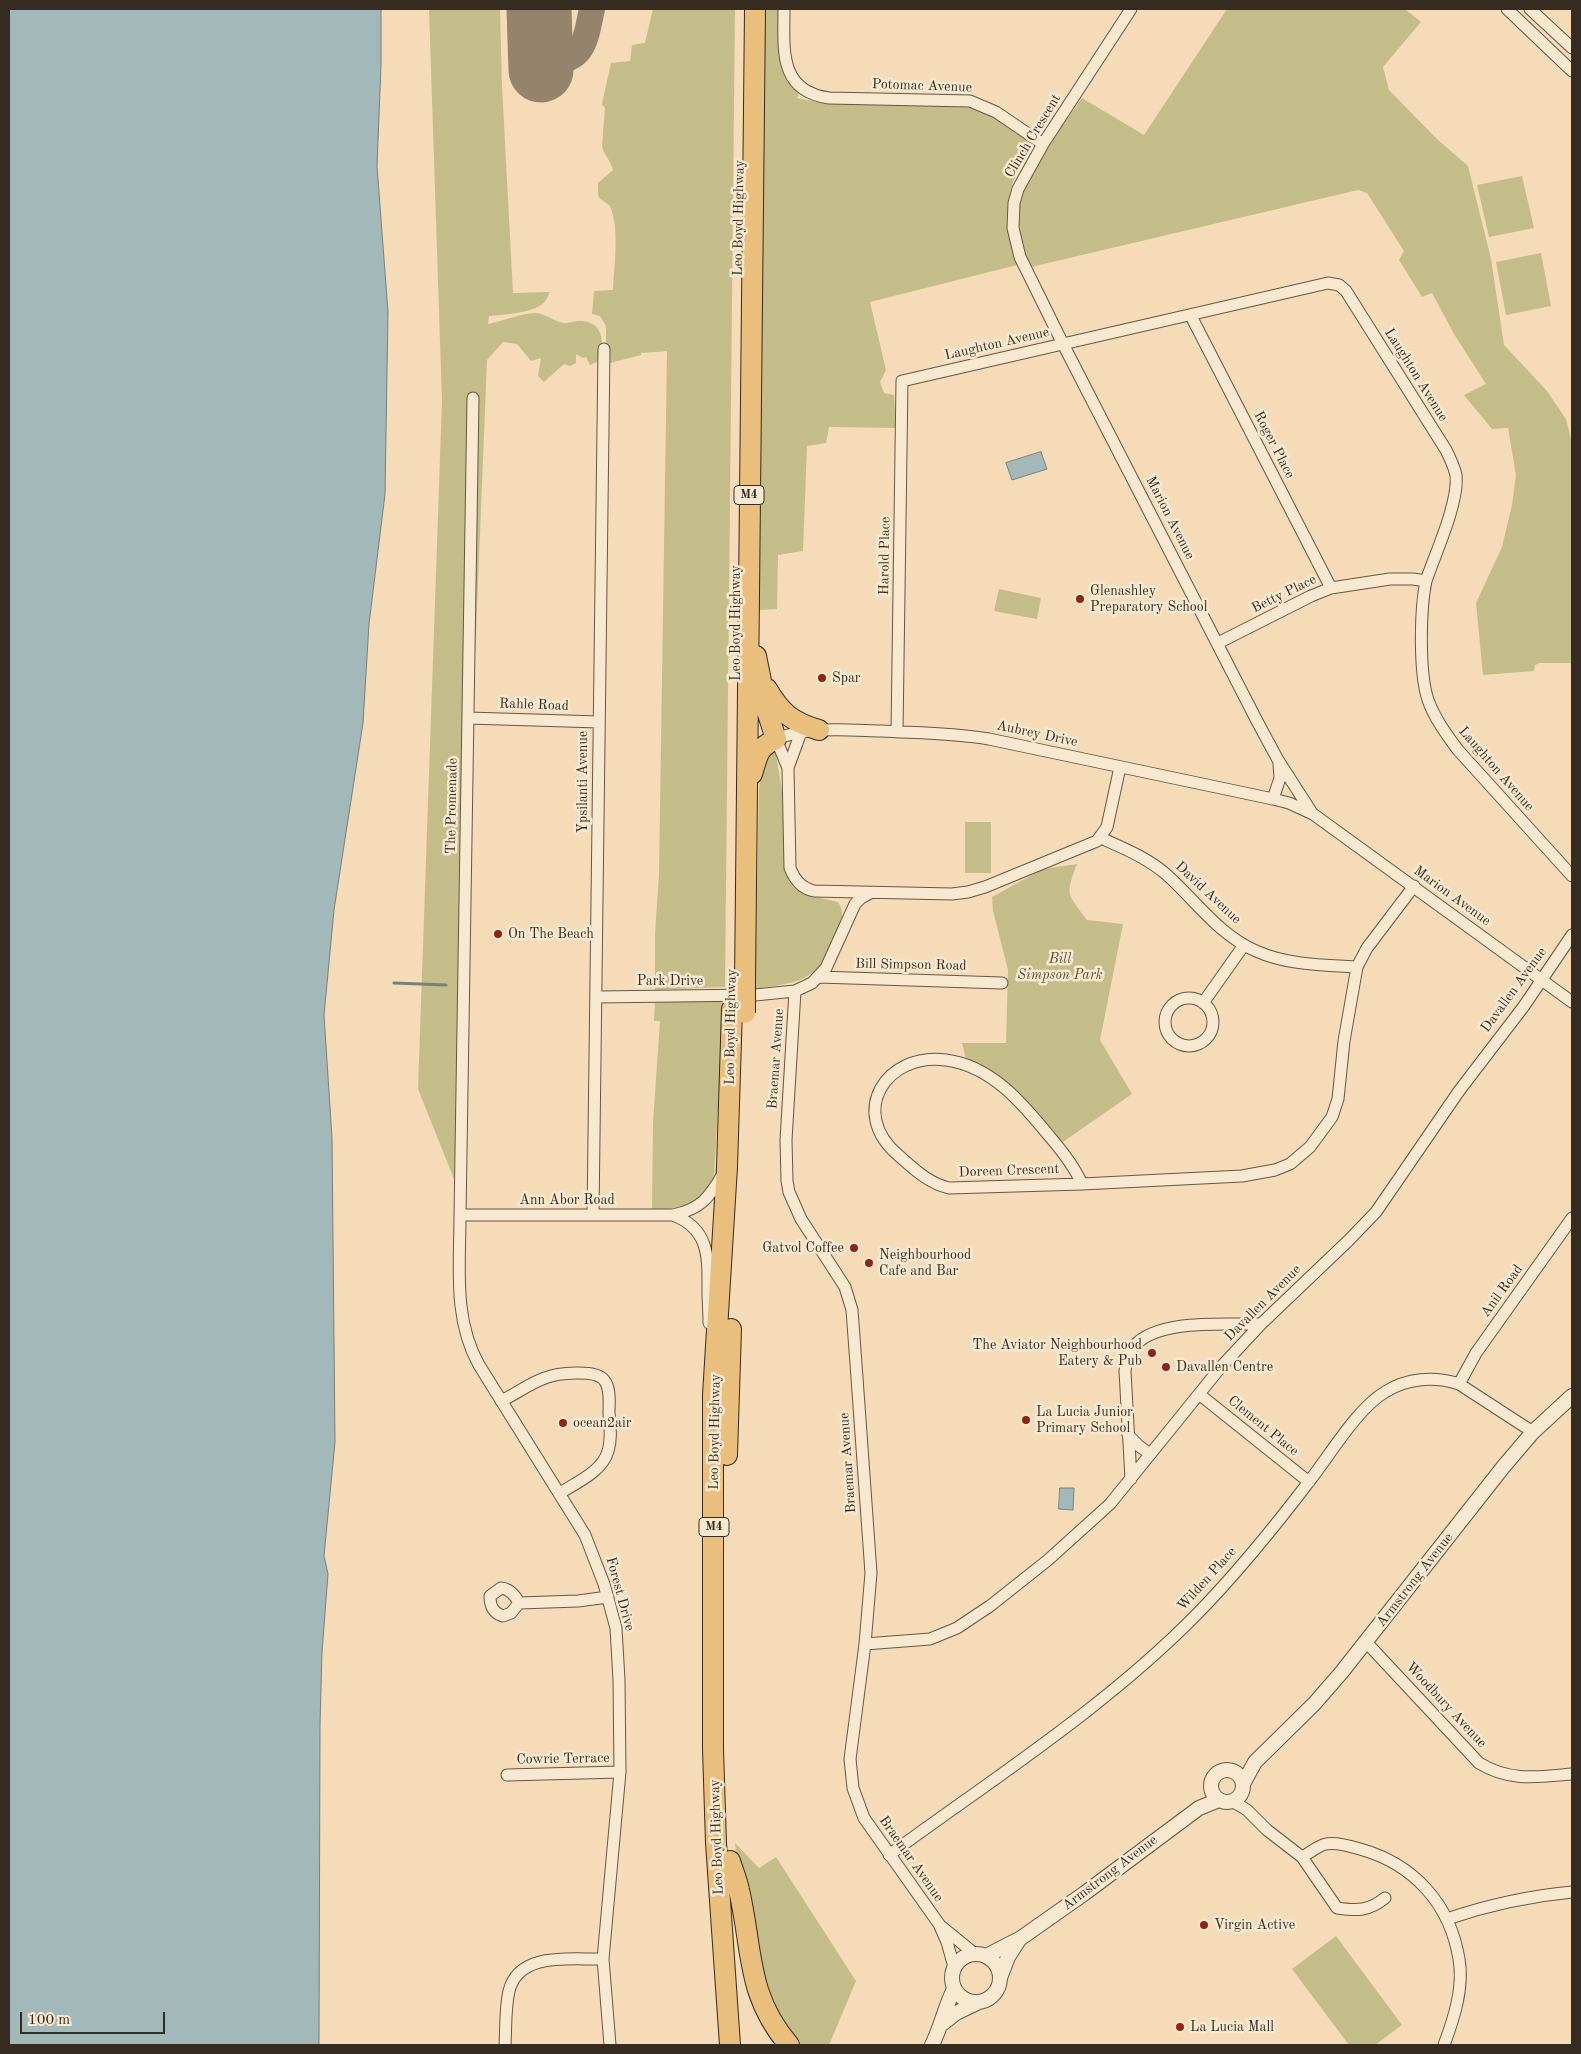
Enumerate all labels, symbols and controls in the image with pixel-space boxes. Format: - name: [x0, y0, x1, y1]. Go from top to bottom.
- street label: Potomac Avenue: [872, 76, 972, 96]
- street label: Clinch Crescent: [1001, 91, 1065, 181]
- street label: Leo Boyd Highway: [730, 160, 748, 276]
- street label: Laughton Avenue: [943, 324, 1051, 364]
- street label: Laughton Avenue: [1381, 325, 1451, 425]
- street label: Roger Place: [1250, 408, 1298, 482]
- street label: Marion Avenue: [1142, 474, 1198, 562]
- road number: M4: [734, 486, 764, 504]
- street label: Harold Place: [876, 517, 894, 595]
- street label: Leo Boyd Highway: [728, 565, 744, 681]
- street label: Betty Place: [1249, 571, 1319, 617]
- place label: Glenashley Preparatory School: [1090, 583, 1208, 616]
- marker: Glenashley Preparatory School: [1074, 593, 1086, 605]
- place label: Spar: [832, 670, 861, 686]
- marker: Spar: [816, 672, 828, 684]
- street label: Rahle Road: [499, 695, 569, 715]
- street label: Aubrey Drive: [995, 717, 1079, 751]
- street label: Laughton Avenue: [1455, 723, 1537, 815]
- street label: Ypsilanti Avenue: [575, 731, 591, 833]
- street label: The Promenade: [443, 758, 461, 854]
- street label: David Avenue: [1171, 858, 1245, 928]
- street label: Marion Avenue: [1410, 862, 1494, 930]
- place label: On The Beach: [508, 926, 594, 942]
- marker: On The Beach: [492, 928, 504, 940]
- street label: Davallen Avenue: [1477, 944, 1551, 1036]
- park label: Bill Simpson Park: [1017, 951, 1103, 984]
- street label: Bill Simpson Road: [855, 956, 967, 974]
- street label: Leo Boyd Highway: [722, 969, 740, 1085]
- street label: Park Drive: [637, 973, 703, 989]
- street label: Braemar Avenue: [764, 1008, 788, 1110]
- street label: Doreen Crescent: [958, 1161, 1060, 1181]
- street label: Ann Abor Road: [519, 1192, 615, 1208]
- place label: Gatvol Coffee: [762, 1240, 844, 1256]
- marker: Gatvol Coffee: [848, 1242, 860, 1254]
- place label: Neighbourhood Cafe and Bar: [879, 1247, 971, 1280]
- marker: Neighbourhood Cafe and Bar: [863, 1257, 875, 1269]
- street label: Davallen Avenue: [1221, 1261, 1305, 1345]
- street label: Anil Road: [1477, 1261, 1527, 1321]
- place label: The Aviator Neighbourhood Eatery & Pub: [972, 1337, 1142, 1370]
- marker: The Aviator Neighbourhood Eatery & Pub: [1146, 1347, 1158, 1359]
- place label: Davallen Centre: [1176, 1359, 1273, 1375]
- marker: Davallen Centre: [1160, 1361, 1172, 1373]
- street label: Leo Boyd Highway: [706, 1374, 724, 1490]
- street label: Clement Place: [1224, 1392, 1302, 1460]
- place label: La Lucia Junior Primary School: [1036, 1404, 1133, 1436]
- street label: Braemar Avenue: [836, 1412, 860, 1514]
- marker: La Lucia Junior Primary School: [1020, 1414, 1032, 1426]
- place label: ocean2air: [573, 1415, 632, 1431]
- marker: ocean2air: [557, 1417, 569, 1429]
- road number: M4: [699, 1518, 729, 1536]
- street label: Armstrong Avenue: [1373, 1530, 1457, 1630]
- street label: Wilden Place: [1174, 1544, 1240, 1614]
- street label: Forest Drive: [602, 1555, 638, 1633]
- street label: Woodbury Avenue: [1402, 1659, 1490, 1751]
- street label: Cowrie Terrace: [516, 1750, 610, 1768]
- street label: Leo Boyd Highway: [707, 1779, 727, 1895]
- street label: Braemar Avenue: [875, 1813, 947, 1905]
- street label: Armstrong Avenue: [1059, 1832, 1161, 1914]
- place label: Virgin Active: [1214, 1917, 1295, 1933]
- marker: Virgin Active: [1198, 1919, 1210, 1931]
- scale bar: [22, 2002, 168, 2034]
- text: 100 m: [28, 2013, 70, 2028]
- place label: La Lucia Mall: [1190, 2019, 1274, 2035]
- marker: La Lucia Mall: [1174, 2021, 1186, 2033]

